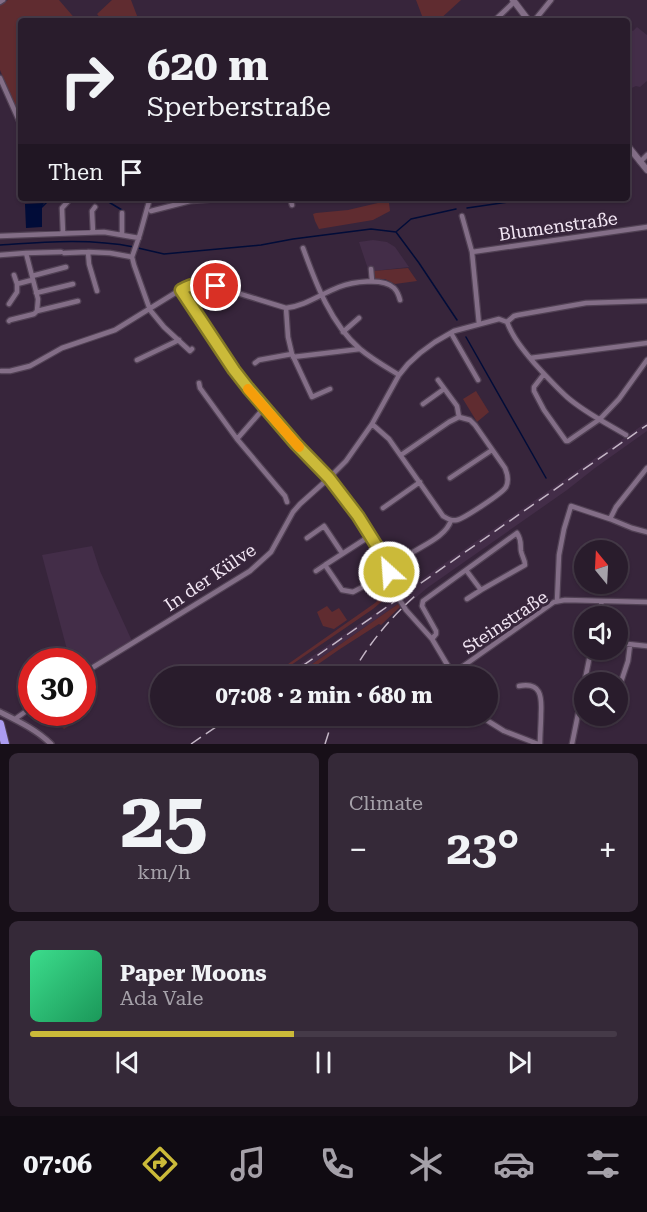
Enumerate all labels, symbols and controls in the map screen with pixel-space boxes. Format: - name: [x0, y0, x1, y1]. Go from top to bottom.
- text: 620 m: [147, 41, 269, 90]
- icon: right: [48, 42, 126, 120]
- text: Sperberstraße: [147, 91, 331, 123]
- icon: arrive: [115, 156, 148, 189]
- text: Then: [48, 160, 103, 185]
- street label: Blumenstraße: [497, 207, 619, 245]
- pin: [190, 260, 241, 311]
- icon: arrive: [199, 269, 232, 302]
- street label: In der Külve: [160, 539, 260, 615]
- position arrow: [357, 540, 421, 604]
- north arrow: [574, 540, 628, 594]
- map controls: [574, 540, 628, 726]
- street label: Steinstraße: [458, 586, 552, 658]
- button: sound: [574, 606, 628, 660]
- speed limit sign: 30: [18, 648, 96, 726]
- button: search: [574, 672, 628, 726]
- text: 07:08 · 2 min · 680 m: [215, 683, 433, 708]
- text: 25: [120, 775, 208, 866]
- text: Climate: [349, 791, 423, 815]
- text: 23°: [447, 822, 519, 875]
- text: −: [349, 830, 367, 869]
- text: +: [599, 830, 617, 869]
- text: km/h: [137, 860, 191, 884]
- text: Paper Moons: [120, 961, 267, 986]
- text: Ada Vale: [120, 986, 203, 1010]
- icon: previous: [111, 1046, 144, 1079]
- icon: pause: [307, 1046, 340, 1079]
- icon: next: [503, 1046, 536, 1079]
- icon: directions: [139, 1143, 181, 1185]
- icon: music: [227, 1143, 269, 1185]
- icon: phone: [316, 1143, 358, 1185]
- icon: climate: [405, 1143, 447, 1185]
- icon: car: [493, 1143, 535, 1185]
- icon: filters: [582, 1143, 624, 1185]
- text: 07:06: [23, 1148, 92, 1180]

